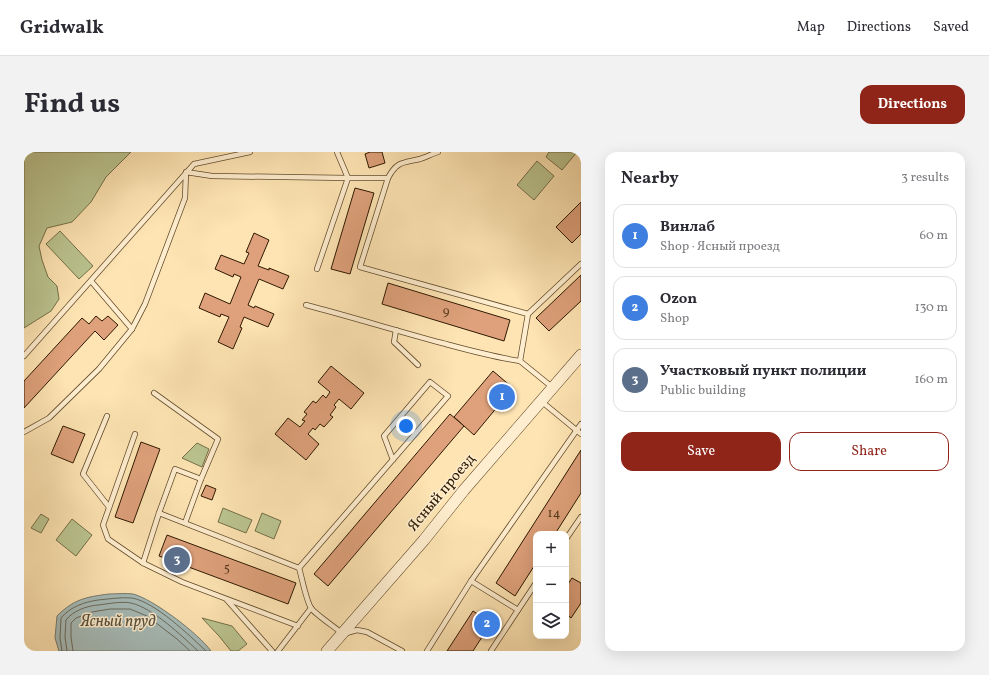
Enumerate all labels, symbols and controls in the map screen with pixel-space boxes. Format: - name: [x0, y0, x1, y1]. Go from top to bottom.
- text: Gridwalk: [20, 15, 104, 41]
- text: Map: [797, 18, 825, 37]
- text: Directions: [847, 18, 911, 37]
- text: Saved: [933, 18, 969, 37]
- text: Find us: [24, 85, 120, 124]
- button: Directions: [860, 85, 965, 124]
- text: Nearby: [621, 167, 679, 190]
- text: 3 results: [901, 169, 949, 187]
- text: Винлаб: [660, 217, 715, 238]
- text: 1: [632, 227, 638, 245]
- text: 60 m: [920, 227, 948, 245]
- text: Shop · Ясный проезд: [660, 238, 780, 256]
- text: Ozon: [660, 289, 697, 310]
- text: 2: [632, 299, 638, 317]
- text: 130 m: [915, 299, 948, 317]
- house number: 9: [443, 303, 450, 321]
- text: Shop: [660, 310, 689, 328]
- text: Участковый пункт полиции: [660, 361, 866, 382]
- text: 3: [632, 371, 638, 389]
- text: 160 m: [914, 371, 948, 389]
- pin: 1: [489, 382, 515, 412]
- text: Public building: [660, 382, 746, 400]
- your location: [396, 416, 416, 436]
- button: Save: [621, 432, 781, 471]
- button: Share: [789, 432, 949, 471]
- street label: Ясный проезд: [403, 449, 481, 536]
- house number: 14: [548, 505, 561, 523]
- map controls: [533, 531, 569, 639]
- button: +: [533, 531, 569, 567]
- pin: 3: [164, 545, 190, 575]
- house number: 5: [224, 560, 230, 578]
- button: −: [533, 567, 569, 603]
- button: layers: [533, 603, 569, 639]
- pin: 2: [474, 609, 500, 639]
- water label: Ясный пруд: [80, 611, 156, 633]

